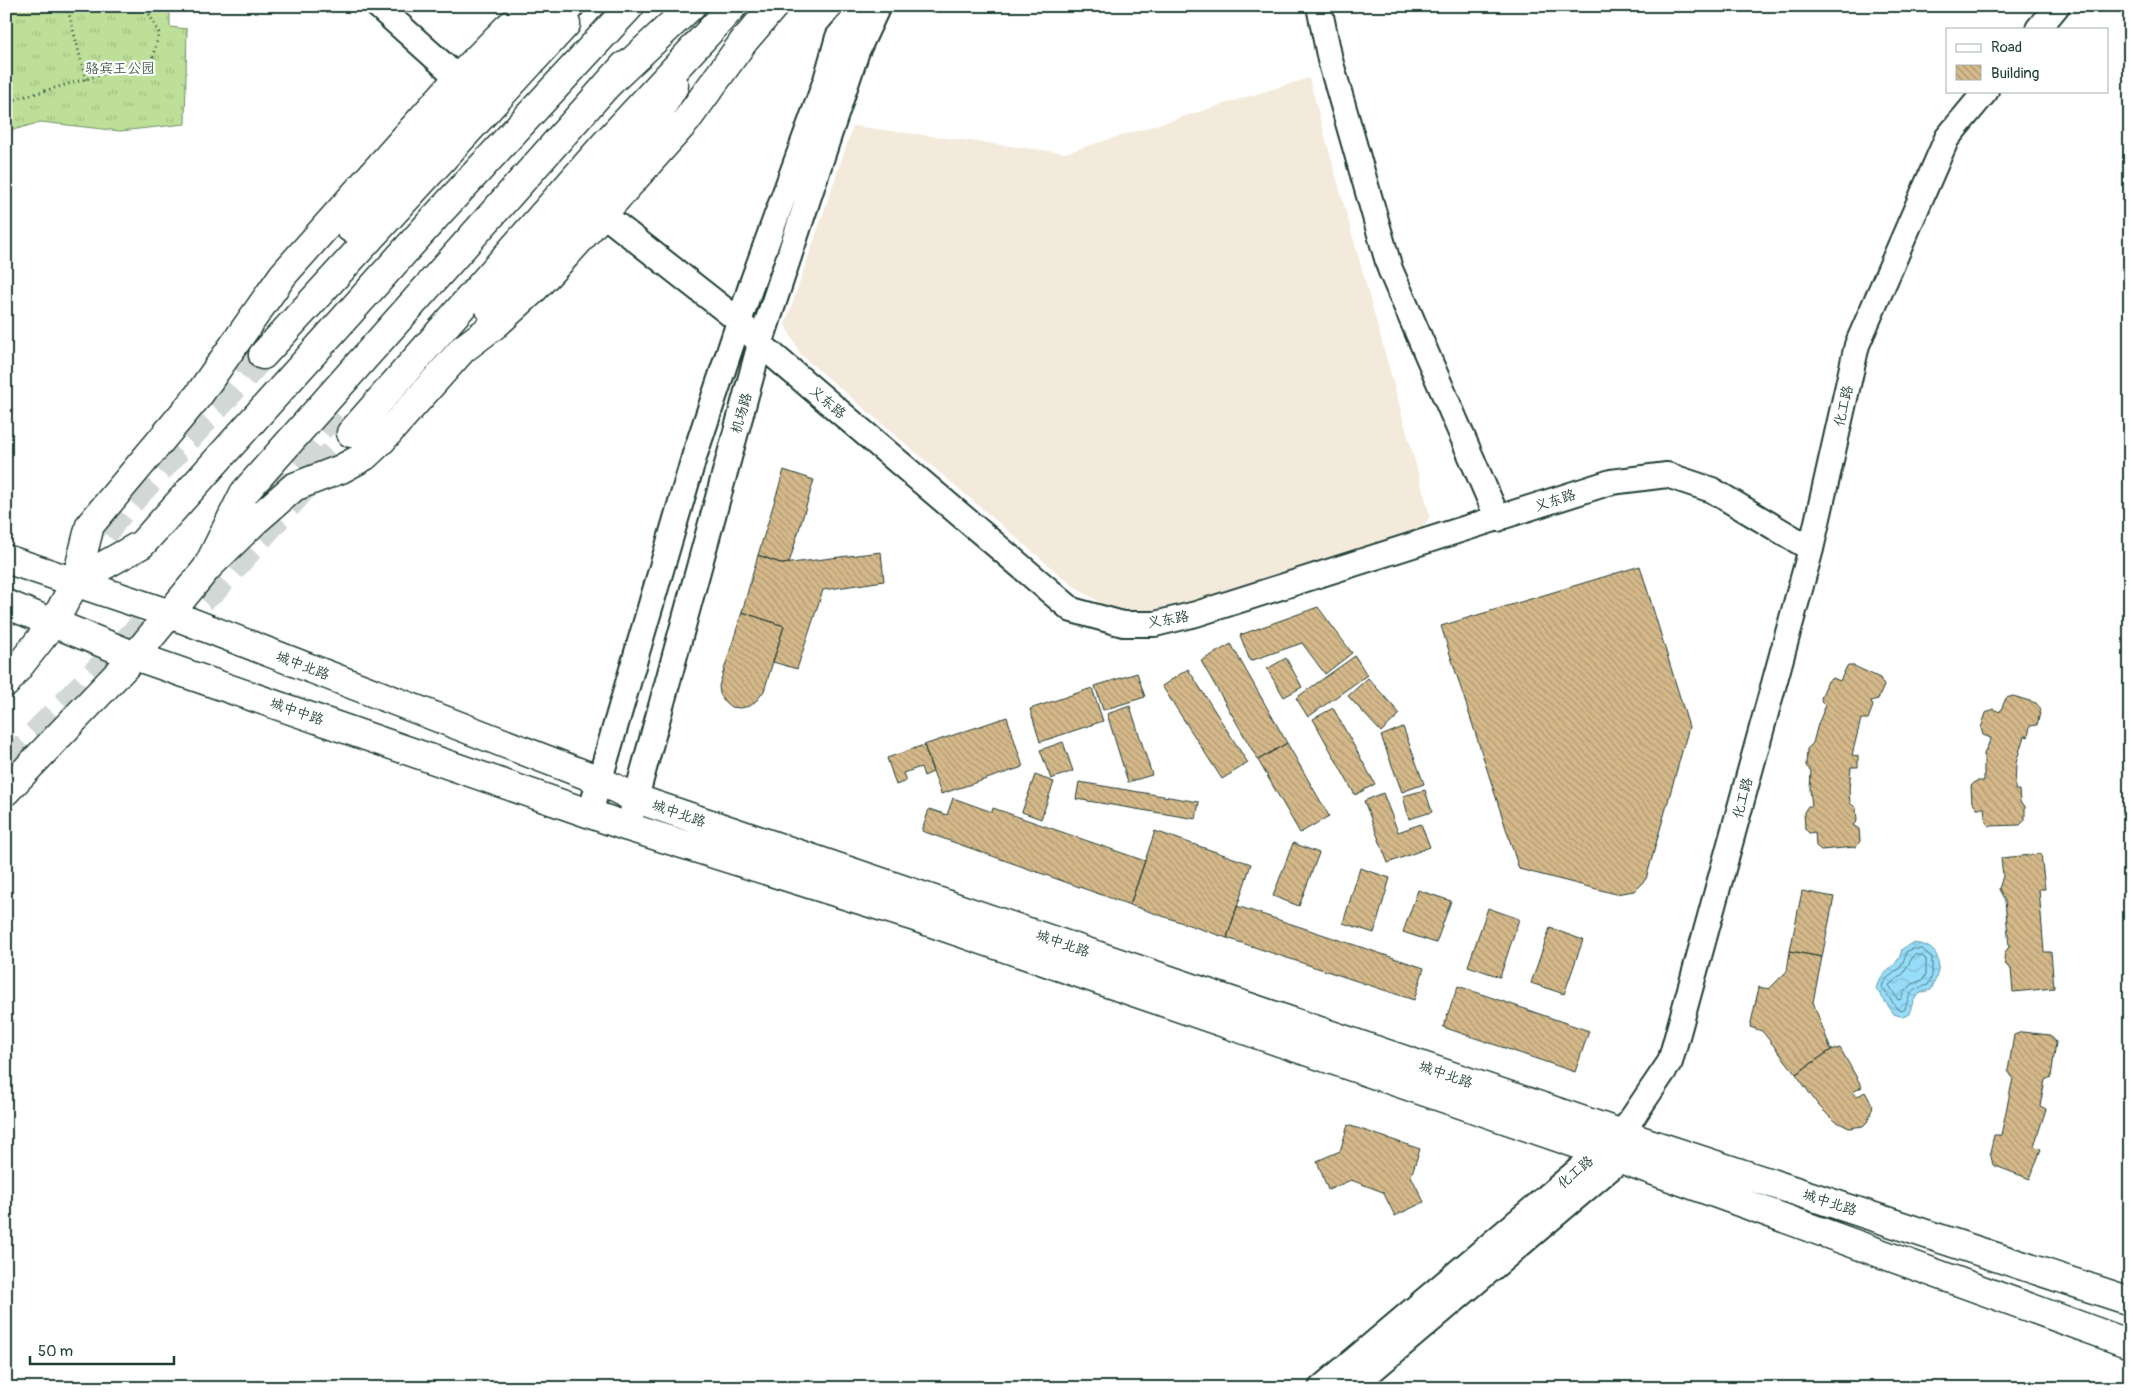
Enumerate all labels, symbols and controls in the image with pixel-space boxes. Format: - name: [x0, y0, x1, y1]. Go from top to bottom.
- legend: [1946, 28, 2108, 92]
- text: Road: [1991, 38, 2022, 57]
- park label: 骆宾王公园: [85, 60, 155, 77]
- text: Building: [1991, 64, 2039, 83]
- street label: 义东路: [806, 382, 849, 422]
- street label: 化工路: [1830, 384, 1856, 428]
- street label: 机场路: [728, 391, 755, 436]
- street label: 义东路: [1533, 486, 1578, 515]
- street label: 义东路: [1146, 607, 1190, 632]
- street label: 城中北路: [274, 647, 332, 683]
- street label: 城中中路: [268, 694, 326, 729]
- street label: 化工路: [1729, 776, 1756, 821]
- street label: 城中北路: [650, 796, 708, 831]
- street label: 城中北路: [1034, 926, 1092, 961]
- street label: 城中北路: [1417, 1057, 1475, 1092]
- street label: 化工路: [1554, 1152, 1597, 1192]
- street label: 城中北路: [1801, 1186, 1859, 1219]
- scale bar: [30, 1334, 174, 1366]
- text: 50 m: [38, 1342, 73, 1361]

